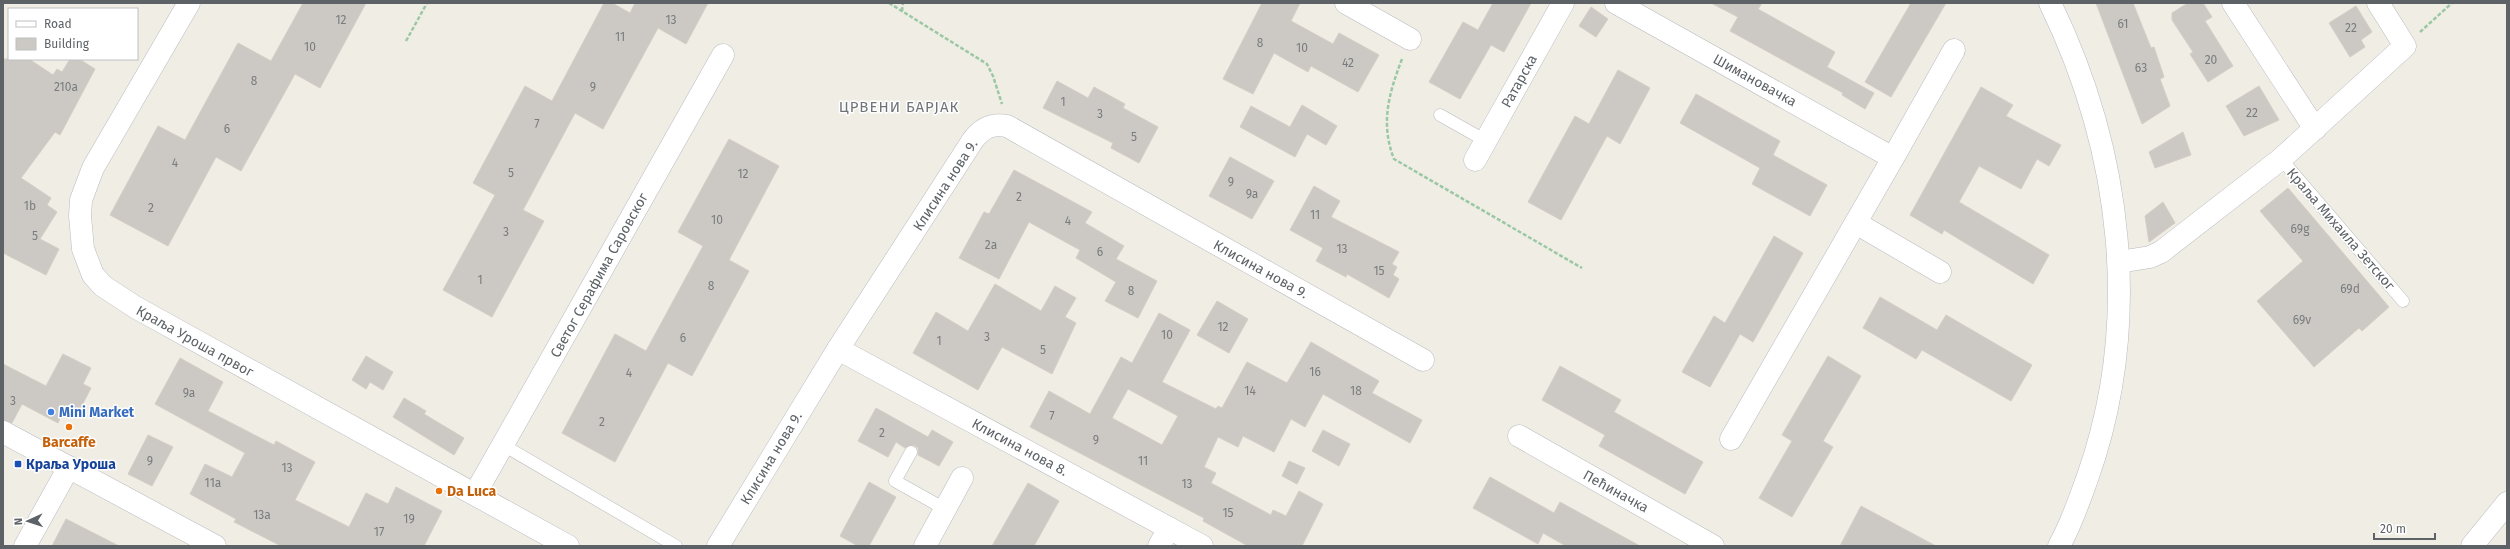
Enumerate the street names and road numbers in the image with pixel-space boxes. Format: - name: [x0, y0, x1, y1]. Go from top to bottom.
- street label: Шимановачка: [1710, 51, 1799, 110]
- street label: Ратарска: [1498, 52, 1541, 111]
- street label: Клисина нова 9.: [910, 136, 981, 234]
- street label: Краља Михаила Зетског: [2283, 165, 2398, 294]
- street label: Светог Серафима Саровског: [547, 190, 652, 361]
- street label: Клисина нова 9.: [1210, 236, 1311, 302]
- street label: Краља Уроша првог: [133, 302, 256, 381]
- street label: Клисина нова 9.: [737, 409, 806, 508]
- street label: Клисина нова 8.: [969, 415, 1071, 480]
- street label: Пећиначка: [1580, 467, 1651, 516]

